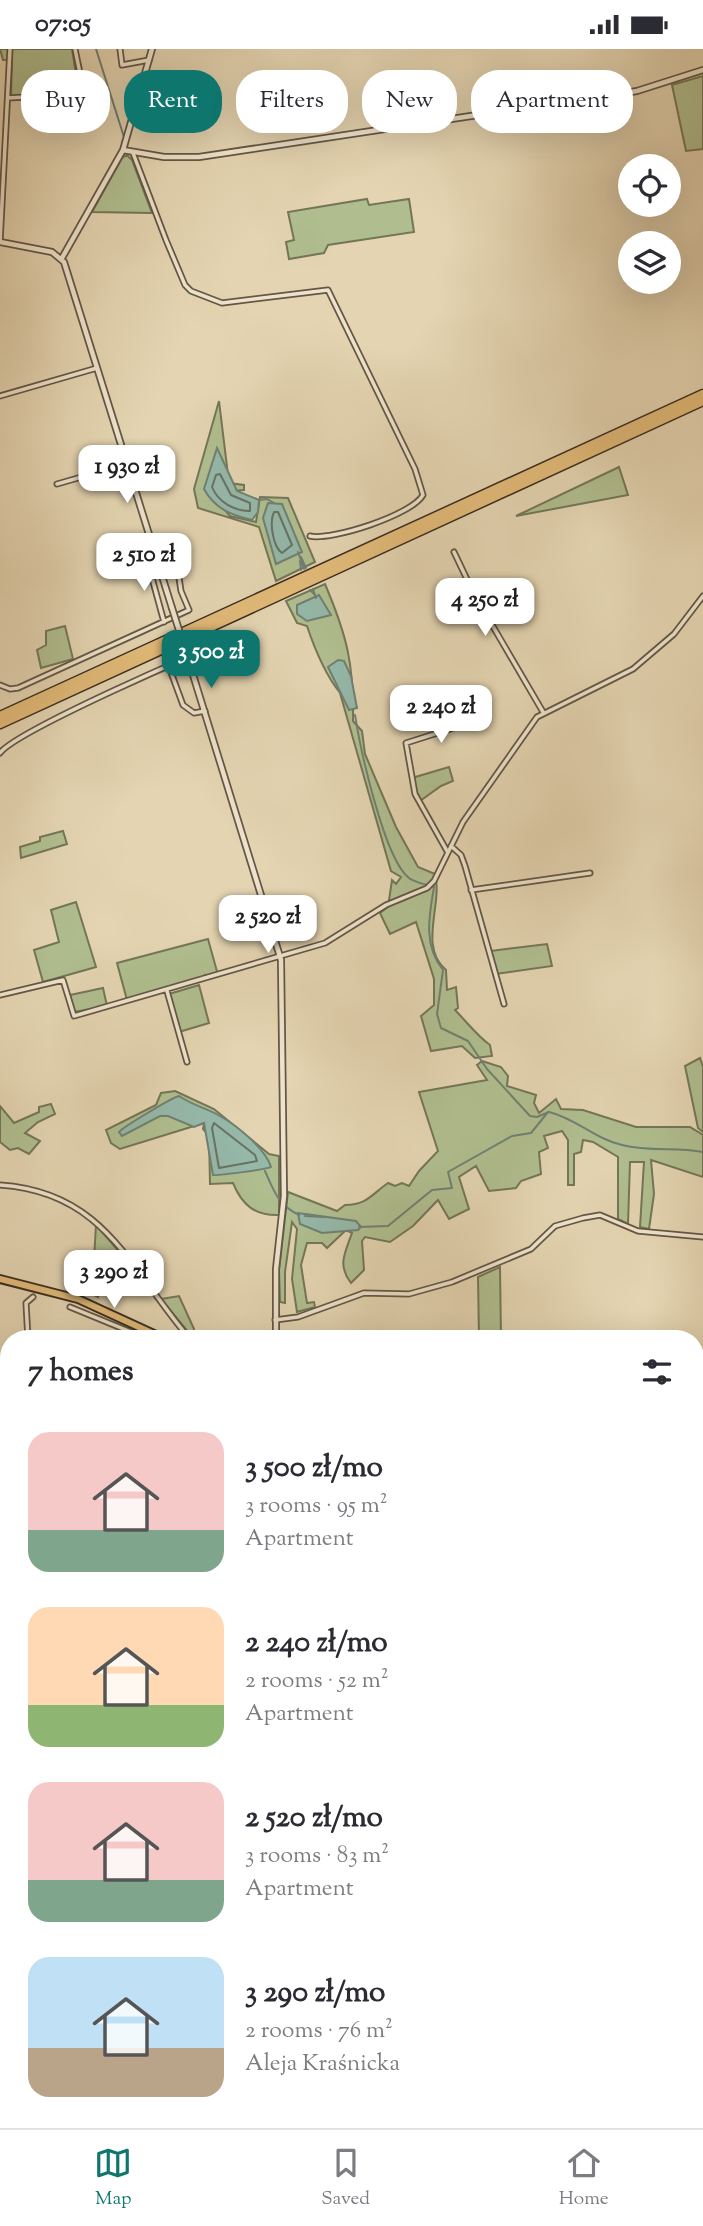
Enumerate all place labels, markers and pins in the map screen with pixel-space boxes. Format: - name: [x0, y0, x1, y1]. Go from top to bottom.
- pin: 1 930 zł: [55, 445, 199, 505]
- pin: 2 510 zł: [72, 533, 216, 593]
- pin: 4 250 zł: [413, 579, 557, 638]
- pin: 3 500 zł: [139, 631, 283, 690]
- pin: 2 240 zł: [369, 685, 513, 745]
- pin: 2 520 zł: [196, 895, 340, 955]
- pin: 3 290 zł: [42, 1251, 186, 1310]

